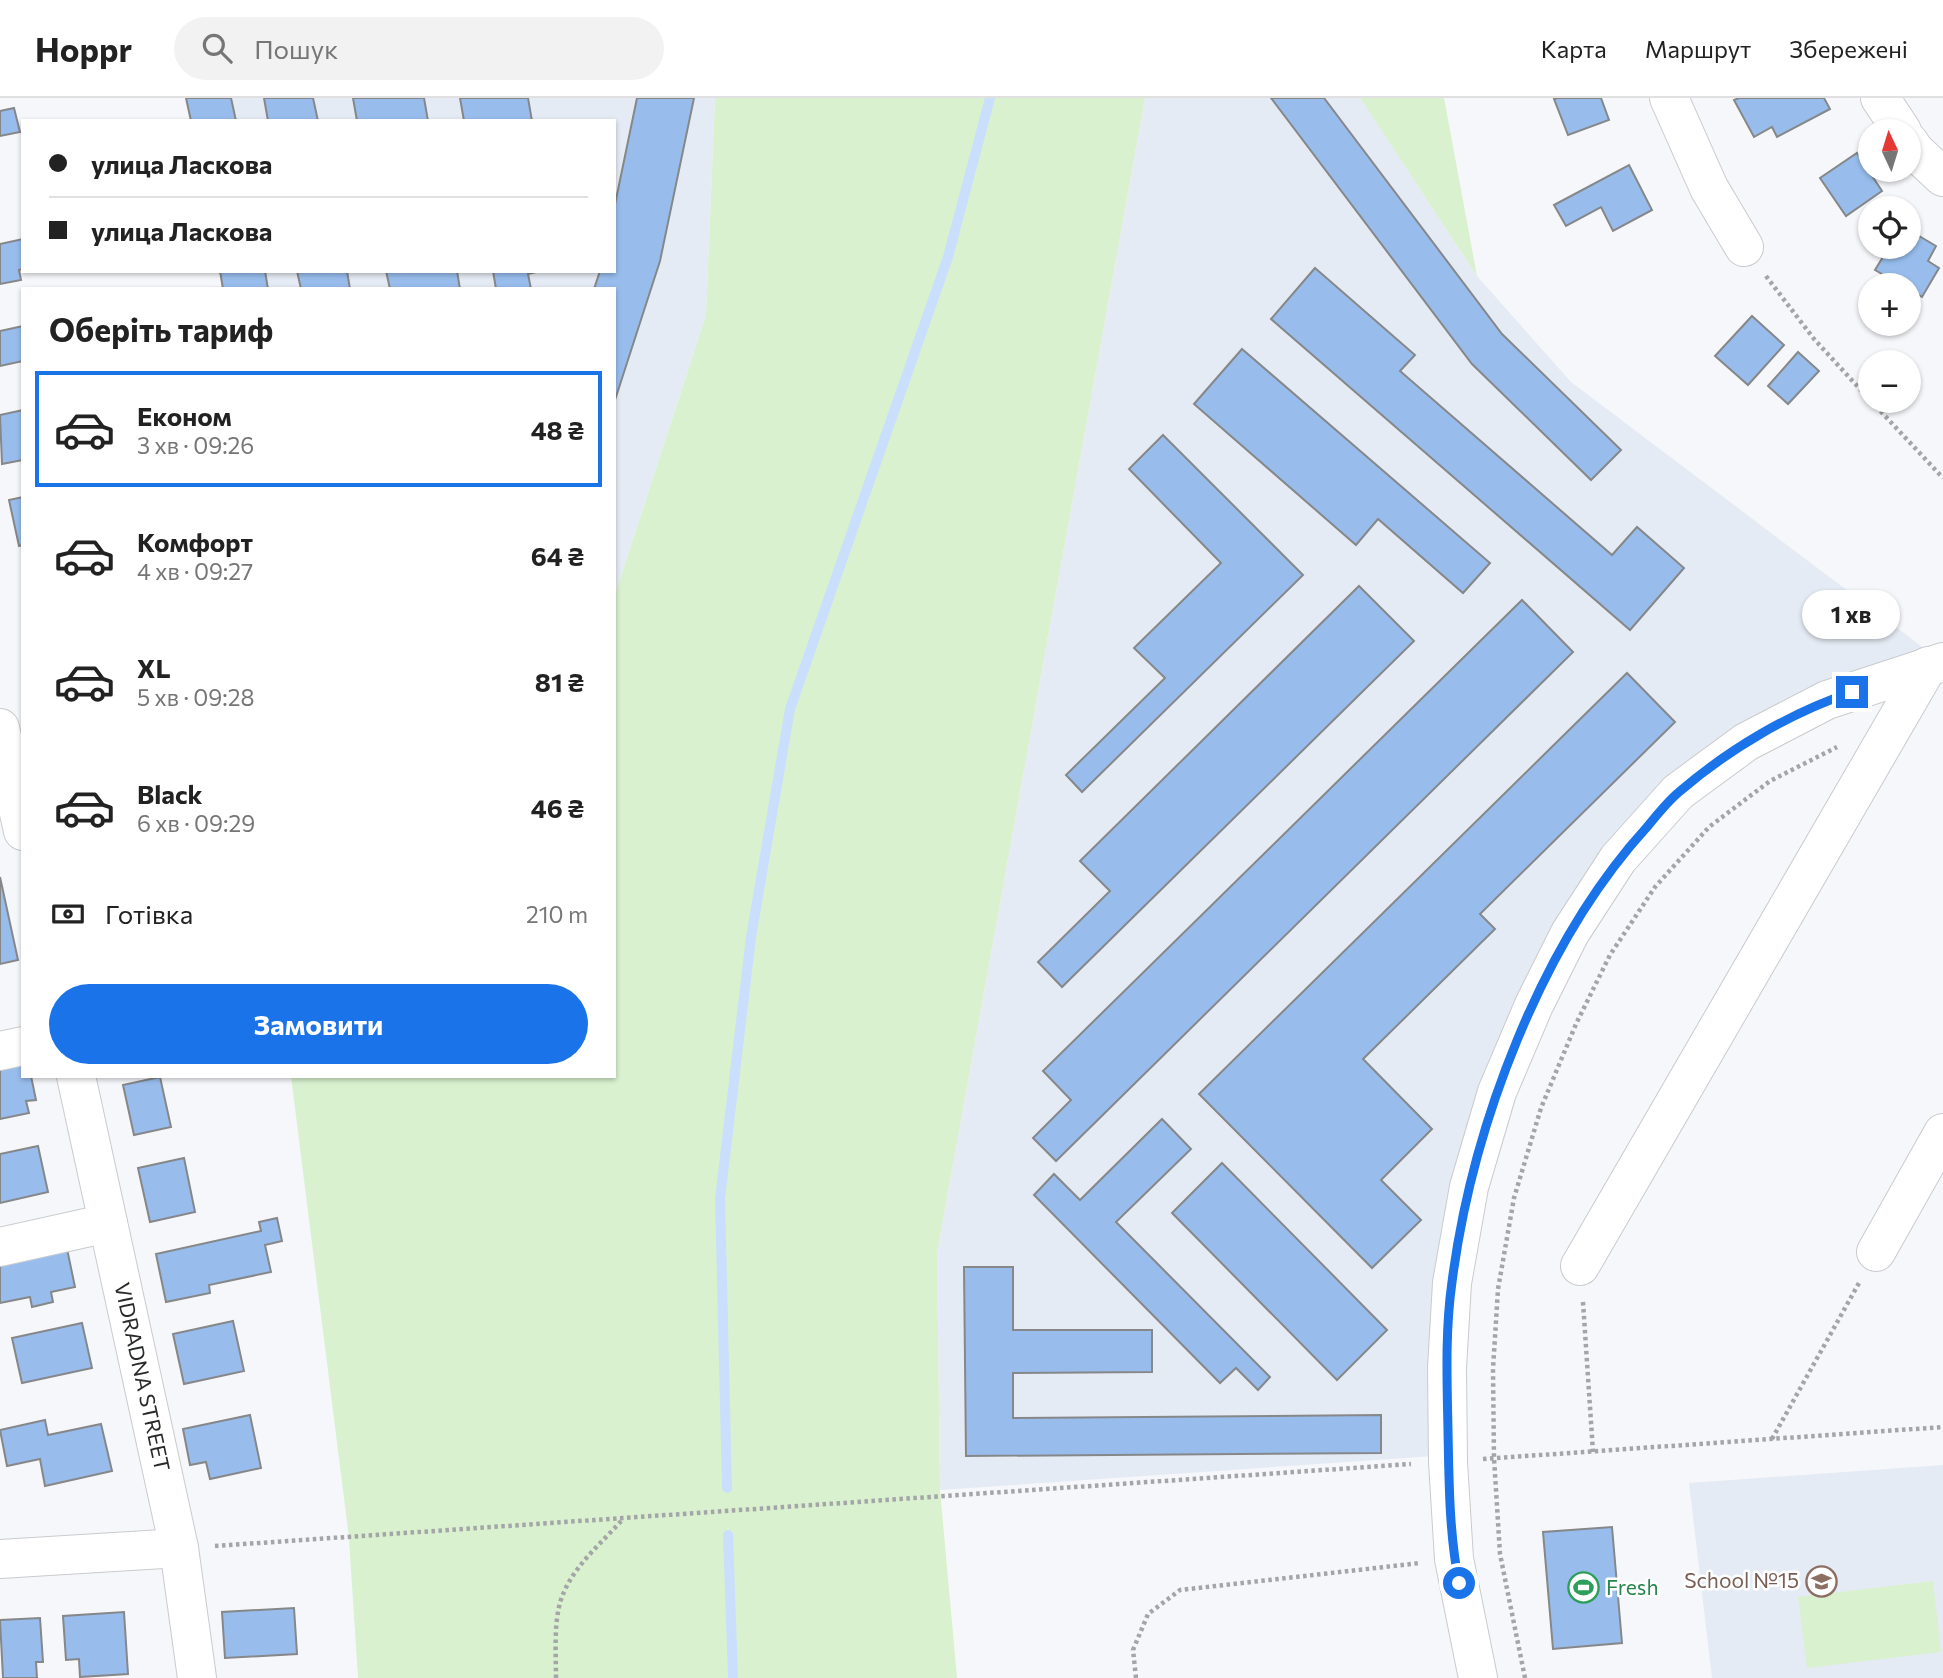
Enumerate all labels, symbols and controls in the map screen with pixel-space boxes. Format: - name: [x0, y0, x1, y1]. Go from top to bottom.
- search box: [174, 17, 664, 80]
- text: Hoppr: [35, 28, 132, 69]
- icon: search: [198, 29, 236, 67]
- text: Пошук: [254, 33, 338, 64]
- text: Карта: [1541, 34, 1607, 63]
- text: Маршрут: [1645, 34, 1751, 63]
- text: Збережені: [1789, 34, 1908, 63]
- north arrow: [1858, 119, 1922, 182]
- map controls: [1858, 119, 1921, 413]
- text: улица Ласкова: [91, 148, 272, 179]
- button: locate: [1858, 196, 1921, 259]
- text: улица Ласкова: [91, 215, 272, 246]
- button: +: [1858, 273, 1921, 336]
- text: Оберіть тариф: [49, 309, 273, 349]
- button: −: [1858, 350, 1921, 413]
- icon: car: [53, 398, 116, 461]
- text: Економ: [137, 400, 232, 431]
- text: 48 ₴: [531, 414, 584, 445]
- text: 3 хв · 09:26: [137, 431, 254, 459]
- icon: car: [53, 524, 116, 587]
- text: Комфорт: [137, 526, 253, 557]
- text: 64 ₴: [531, 540, 584, 571]
- text: 4 хв · 09:27: [137, 557, 253, 585]
- callout: 1 хв: [1803, 590, 1901, 640]
- text: 1 хв: [1831, 600, 1871, 628]
- icon: car: [53, 650, 116, 713]
- text: XL: [137, 652, 171, 683]
- text: 81 ₴: [535, 666, 584, 697]
- route end: [1836, 676, 1868, 708]
- text: 5 хв · 09:28: [137, 683, 254, 711]
- icon: car: [53, 776, 116, 839]
- text: Black: [137, 778, 203, 809]
- text: 46 ₴: [531, 792, 584, 823]
- text: 6 хв · 09:29: [137, 809, 255, 837]
- icon: cash: [49, 895, 87, 933]
- text: Готівка: [105, 898, 193, 929]
- text: 210 m: [526, 900, 588, 928]
- button: Замовити: [49, 984, 588, 1064]
- street label: VIDRADNA STREET: [110, 1280, 176, 1473]
- school or university icon: School №15: [1805, 1564, 1839, 1598]
- route start: [1443, 1567, 1475, 1599]
- place label: School №15: [1684, 1567, 1799, 1592]
- sports icon: Fresh: [1566, 1571, 1600, 1605]
- place label: Fresh: [1606, 1574, 1658, 1599]

